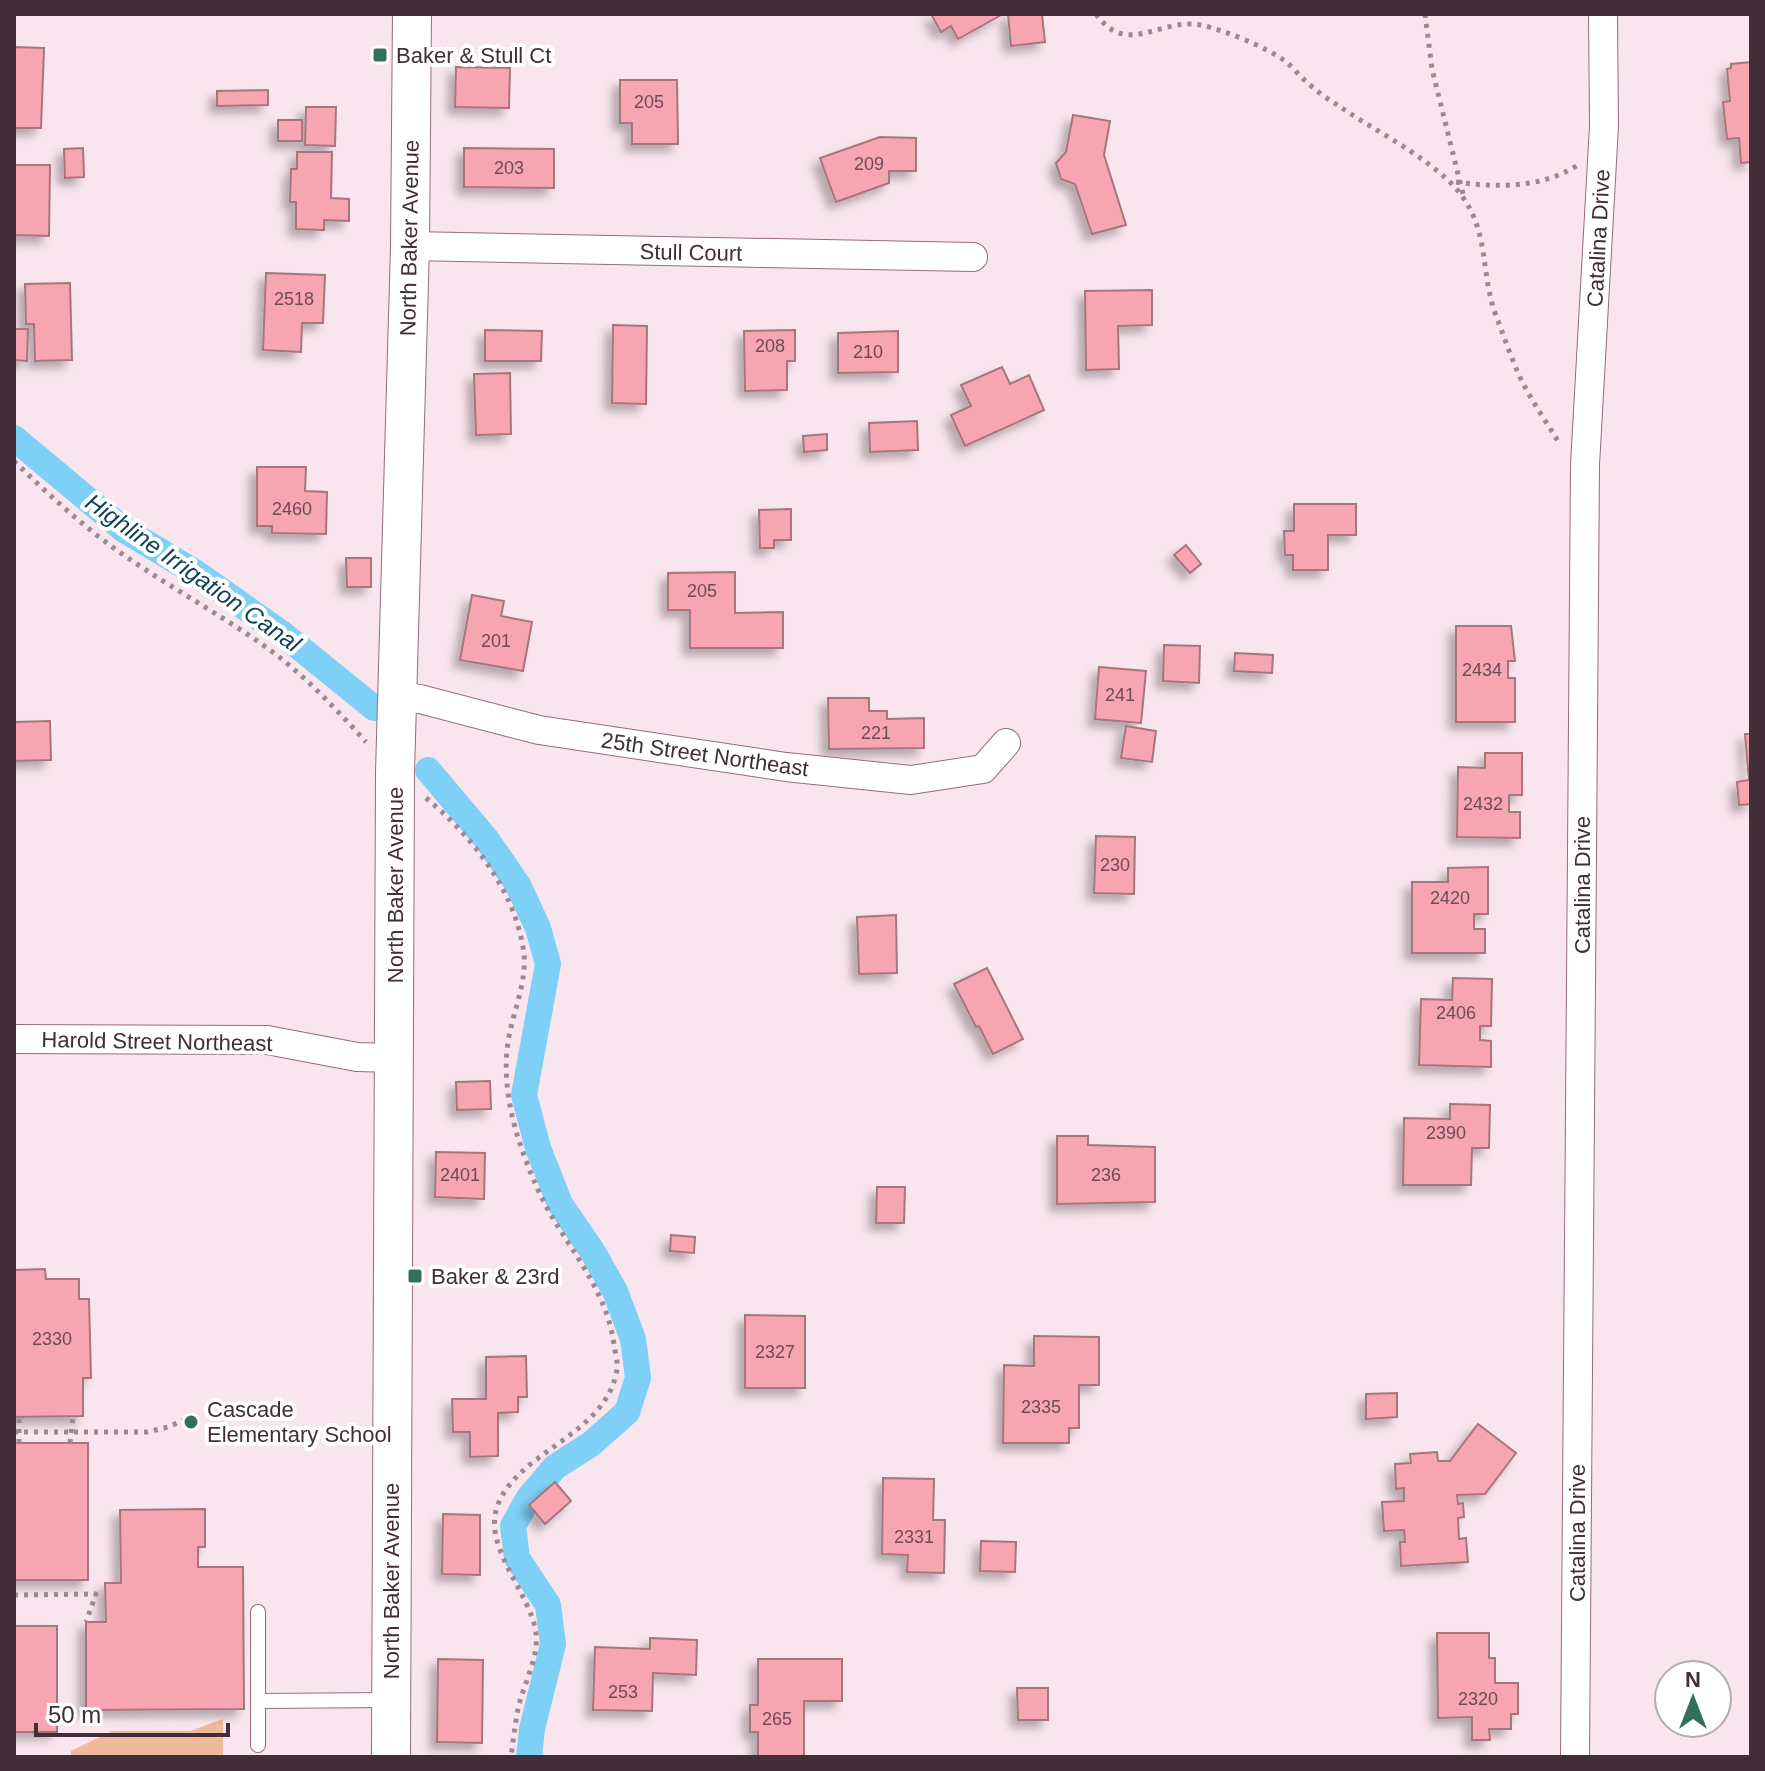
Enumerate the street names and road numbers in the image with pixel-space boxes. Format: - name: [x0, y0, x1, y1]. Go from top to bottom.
- street label: North Baker Avenue: [395, 140, 424, 336]
- street label: Catalina Drive: [1582, 168, 1615, 308]
- street label: Stull Court: [639, 239, 743, 266]
- street label: 25th Street Northeast: [600, 728, 810, 781]
- street label: North Baker Avenue: [383, 787, 408, 983]
- street label: Catalina Drive: [1570, 816, 1595, 954]
- street label: Harold Street Northeast: [41, 1027, 273, 1056]
- street label: Catalina Drive: [1565, 1464, 1590, 1602]
- street label: North Baker Avenue: [379, 1483, 404, 1679]

